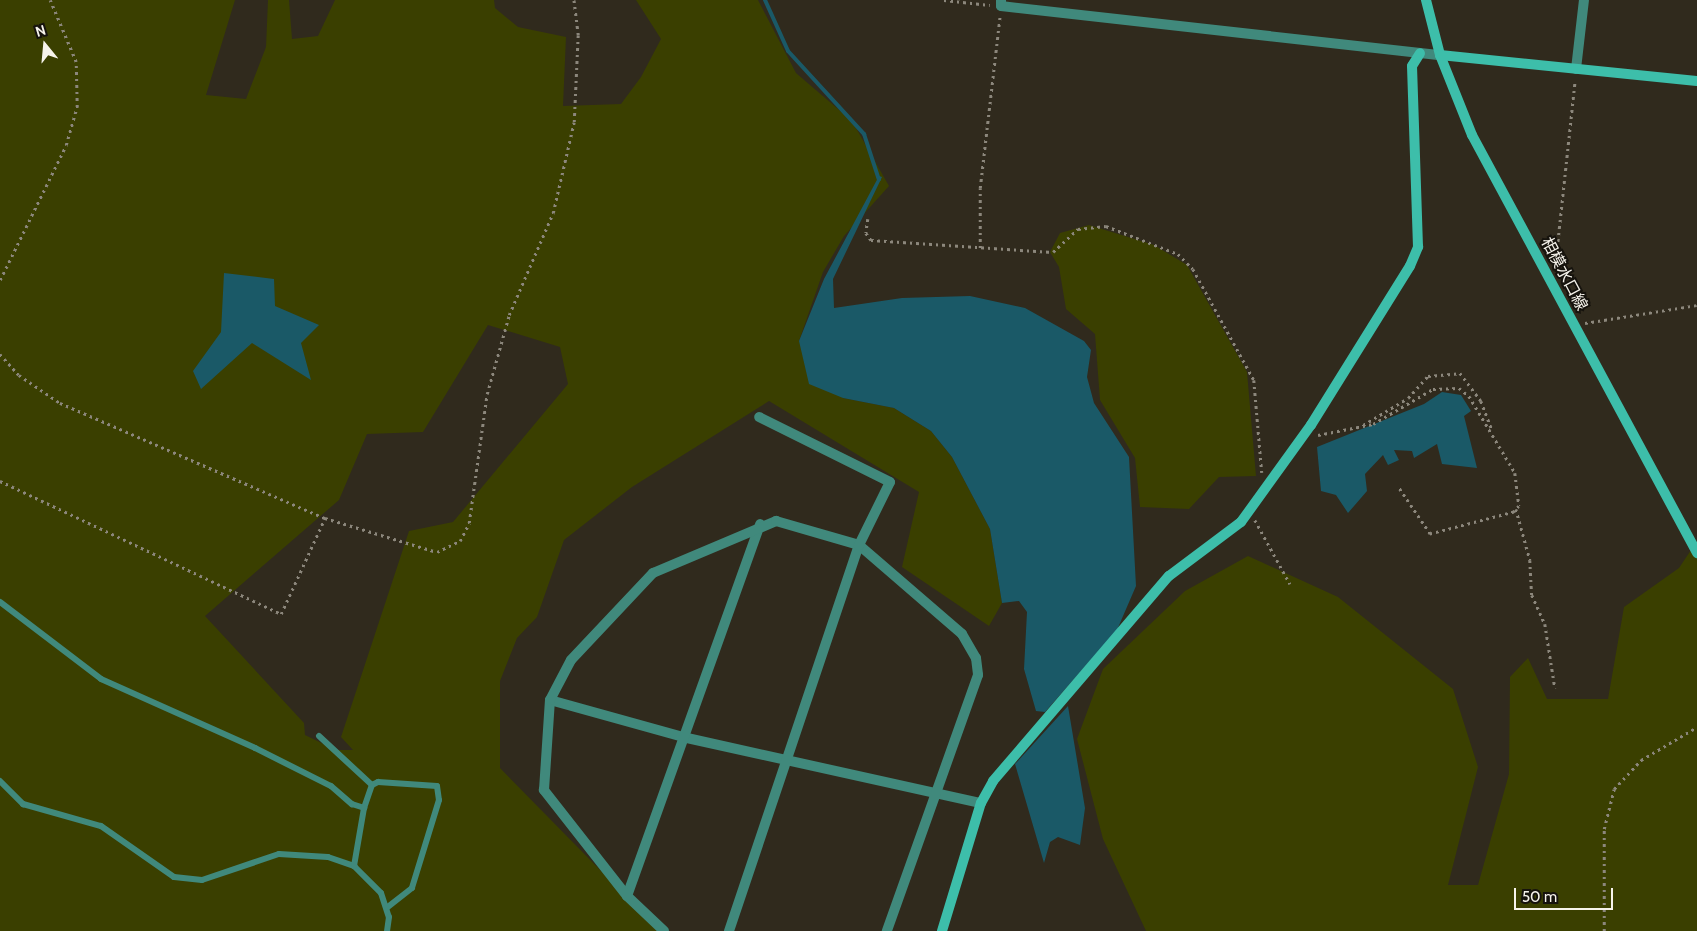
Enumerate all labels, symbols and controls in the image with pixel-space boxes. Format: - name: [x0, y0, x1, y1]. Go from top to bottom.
- north arrow: [20, 20, 70, 70]
- text: N: [33, 21, 48, 41]
- street label: 相模水口線: [1537, 234, 1591, 314]
- scale bar: [1517, 878, 1616, 910]
- text: 50 m: [1522, 888, 1557, 906]

